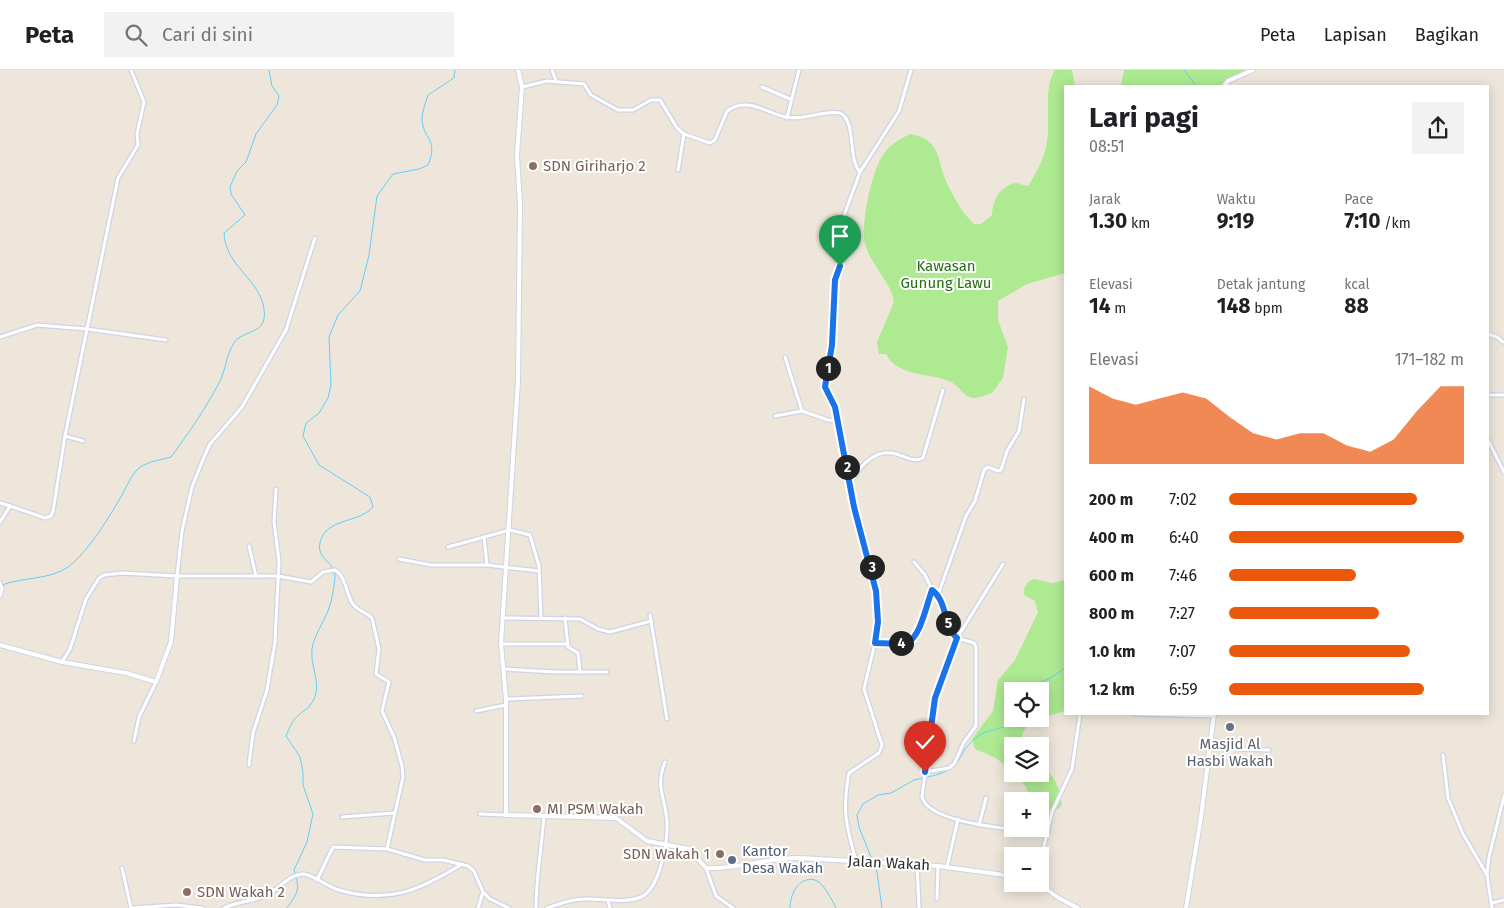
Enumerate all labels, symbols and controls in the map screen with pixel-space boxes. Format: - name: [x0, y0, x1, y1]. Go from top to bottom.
- search box: [104, 12, 454, 57]
- text: Peta: [25, 21, 74, 49]
- icon: search: [122, 21, 150, 49]
- text: Cari di sini: [162, 23, 253, 46]
- text: Peta: [1260, 24, 1296, 46]
- text: Lapisan: [1324, 24, 1387, 46]
- text: Bagikan: [1415, 24, 1479, 46]
- text: Lari pagi: [1089, 101, 1199, 134]
- button: share: [1412, 102, 1464, 154]
- text: 08:51: [1089, 137, 1125, 156]
- place label: SDN Giriharjo 2: [543, 157, 646, 175]
- marker: SDN Giriharjo 2: [527, 160, 539, 172]
- text: Jarak: [1089, 191, 1121, 208]
- text: Waktu: [1217, 191, 1256, 208]
- text: Pace: [1344, 191, 1373, 208]
- text: 1.30: [1089, 208, 1127, 234]
- text: 9:19: [1217, 208, 1254, 234]
- text: 7:10: [1344, 208, 1381, 234]
- pin: [819, 215, 861, 266]
- text: km: [1127, 215, 1150, 232]
- text: /km: [1381, 215, 1411, 232]
- icon: arrive: [826, 222, 854, 250]
- park label: Kawasan Gunung Lawu: [900, 257, 992, 292]
- text: Elevasi: [1089, 276, 1133, 293]
- text: Detak jantung: [1217, 276, 1305, 293]
- text: kcal: [1344, 276, 1370, 293]
- text: 14: [1089, 293, 1111, 319]
- text: 148: [1217, 293, 1250, 319]
- text: 88: [1344, 293, 1369, 319]
- text: m: [1111, 300, 1126, 317]
- text: bpm: [1250, 300, 1283, 317]
- text: Elevasi: [1089, 350, 1139, 369]
- text: 171–182 m: [1395, 350, 1464, 369]
- pin: 1: [816, 356, 840, 380]
- text: 1: [825, 360, 832, 377]
- pin: 2: [834, 454, 860, 480]
- text: 2: [844, 459, 851, 476]
- text: 200 m: [1089, 490, 1133, 509]
- text: 7:02: [1169, 490, 1197, 509]
- text: 400 m: [1089, 528, 1134, 547]
- text: 6:40: [1169, 528, 1199, 547]
- pin: 3: [860, 554, 884, 580]
- text: 3: [869, 559, 876, 576]
- text: 600 m: [1089, 566, 1134, 585]
- text: 7:46: [1169, 566, 1197, 585]
- text: 800 m: [1089, 604, 1134, 623]
- text: 7:27: [1169, 604, 1195, 623]
- pin: 5: [936, 610, 960, 636]
- text: 5: [945, 615, 952, 632]
- pin: 4: [888, 630, 914, 656]
- text: 4: [898, 635, 905, 652]
- text: 1.0 km: [1089, 642, 1136, 661]
- text: 7:07: [1169, 642, 1196, 661]
- text: 1.2 km: [1089, 680, 1135, 699]
- text: 6:59: [1169, 680, 1198, 699]
- map controls: [1004, 682, 1049, 892]
- button: locate: [1004, 682, 1049, 727]
- pin: [904, 721, 946, 772]
- marker: Masjid Al Hasbi Wakah: [1224, 721, 1236, 733]
- icon: check: [911, 728, 939, 756]
- place label: Masjid Al Hasbi Wakah: [1187, 735, 1273, 770]
- button: layers: [1004, 737, 1049, 782]
- button: +: [1004, 792, 1049, 837]
- place label: MI PSM Wakah: [547, 800, 644, 818]
- marker: MI PSM Wakah: [531, 803, 543, 815]
- place label: Kantor Desa Wakah: [742, 842, 823, 877]
- place label: SDN Wakah 1: [623, 845, 710, 863]
- button: −: [1004, 847, 1049, 892]
- marker: SDN Wakah 1: [714, 848, 726, 860]
- street label: Jalan Wakah: [847, 852, 931, 874]
- marker: Kantor Desa Wakah: [726, 854, 738, 866]
- place label: SDN Wakah 2: [197, 883, 285, 901]
- marker: SDN Wakah 2: [181, 886, 193, 898]

